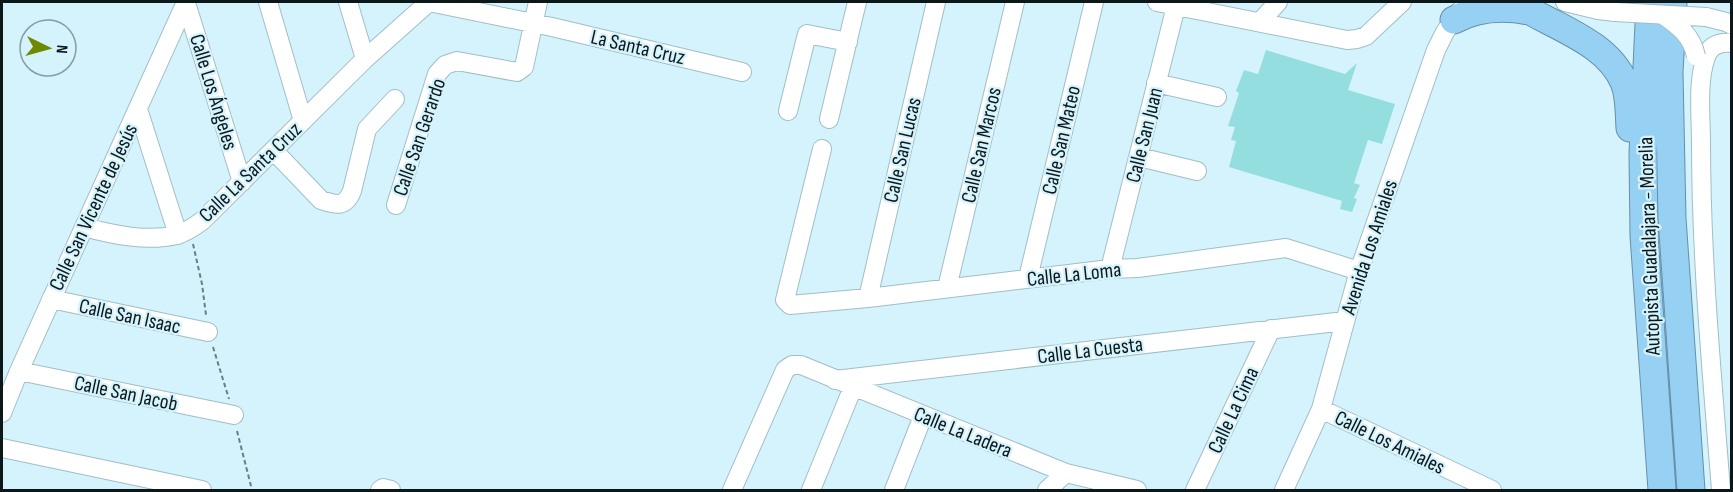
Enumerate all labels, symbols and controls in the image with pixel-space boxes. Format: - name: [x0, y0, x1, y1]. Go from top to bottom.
- north arrow: [18, 18, 78, 78]
- street label: La Santa Cruz: [589, 25, 688, 71]
- street label: Calle Los Ángeles: [184, 31, 243, 153]
- text: N: [52, 44, 71, 54]
- street label: Calle San Gerardo: [388, 75, 451, 199]
- street label: Calle San Mateo: [1037, 83, 1086, 197]
- street label: Calle San Marcos: [956, 85, 1007, 205]
- street label: Calle San Juan: [1121, 85, 1168, 185]
- street label: Calle San Lucas: [878, 95, 927, 205]
- street label: Calle La Santa Cruz: [194, 117, 307, 228]
- street label: Calle San Vicente de Jesús: [44, 120, 143, 295]
- street label: Autopista Guadalajara - Morelia: [1633, 136, 1666, 357]
- street label: Avenida Los Amiales: [1336, 177, 1403, 319]
- street label: Calle La Loma: [1026, 257, 1122, 292]
- street label: Calle San Isaac: [77, 294, 183, 339]
- street label: Calle La Cuesta: [1036, 332, 1144, 369]
- street label: Calle La Cima: [1203, 363, 1264, 457]
- street label: Calle San Jacob: [72, 370, 180, 417]
- street label: Calle La Ladera: [910, 401, 1015, 463]
- street label: Calle Los Amiales: [1331, 405, 1449, 480]

